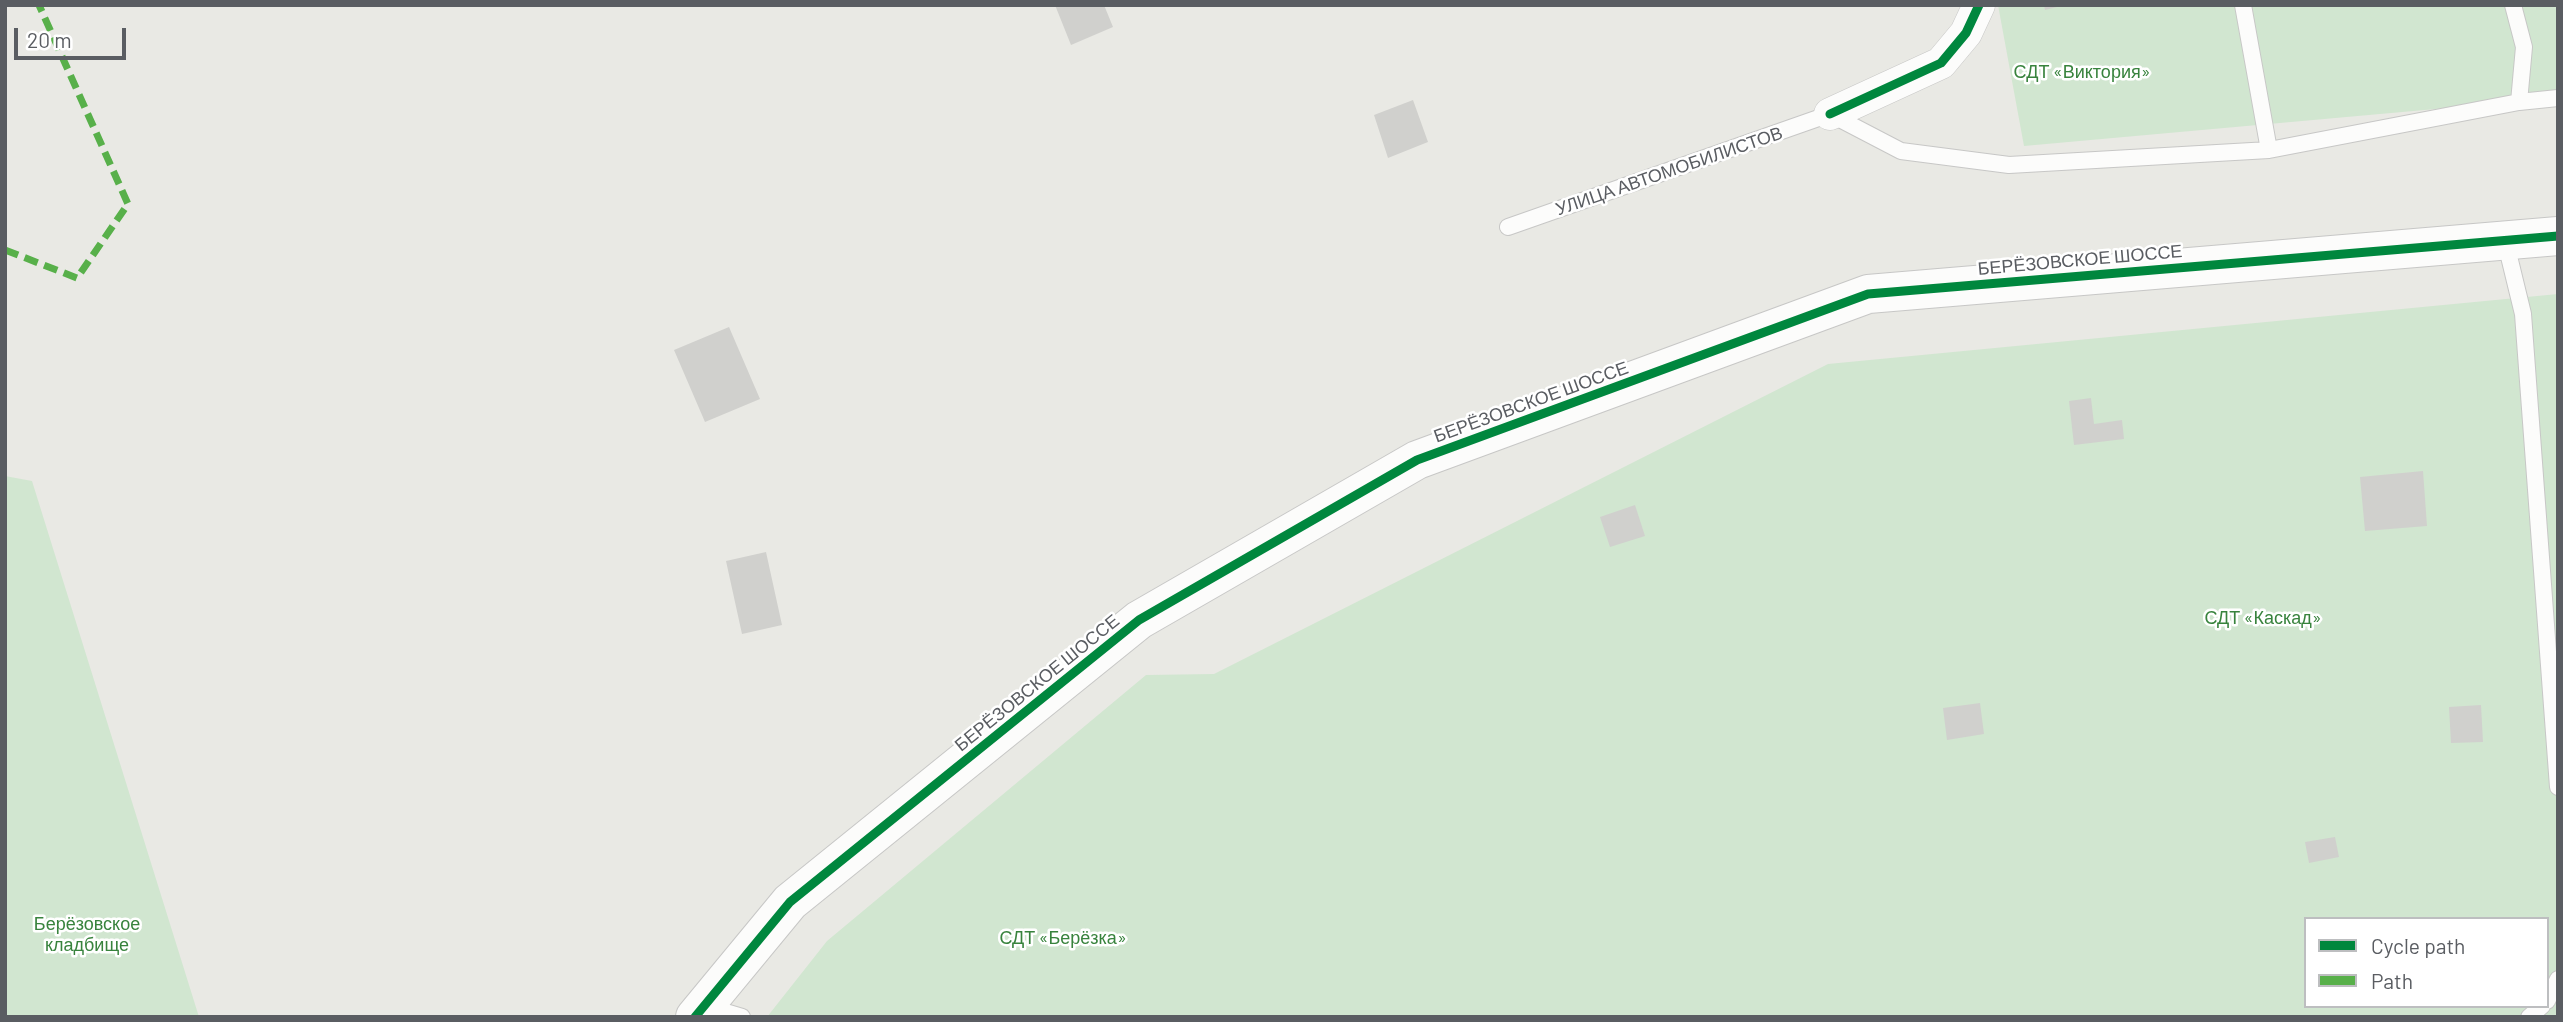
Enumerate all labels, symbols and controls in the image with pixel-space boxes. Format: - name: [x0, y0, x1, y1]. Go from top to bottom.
- scale bar: [18, 14, 130, 58]
- text: 20 m: [27, 27, 72, 52]
- park label: СДТ «Виктория»: [2014, 61, 2150, 83]
- street label: УЛИЦА АВТОМОБИЛИСТОВ: [1553, 122, 1785, 220]
- street label: БЕРЁЗОВСКОЕ ШОССЕ: [1977, 240, 2183, 280]
- street label: БЕРЁЗОВСКОЕ ШОССЕ: [1431, 357, 1631, 447]
- park label: СДТ «Каскад»: [2204, 607, 2322, 629]
- street label: БЕРЁЗОВСКОЕ ШОССЕ: [950, 610, 1124, 756]
- park label: Берёзовское кладбище: [34, 913, 140, 956]
- legend: [2304, 917, 2549, 1008]
- park label: СДТ «Берёзка»: [999, 927, 1127, 949]
- text: Cycle path: [2371, 933, 2465, 958]
- text: Path: [2371, 968, 2413, 993]

